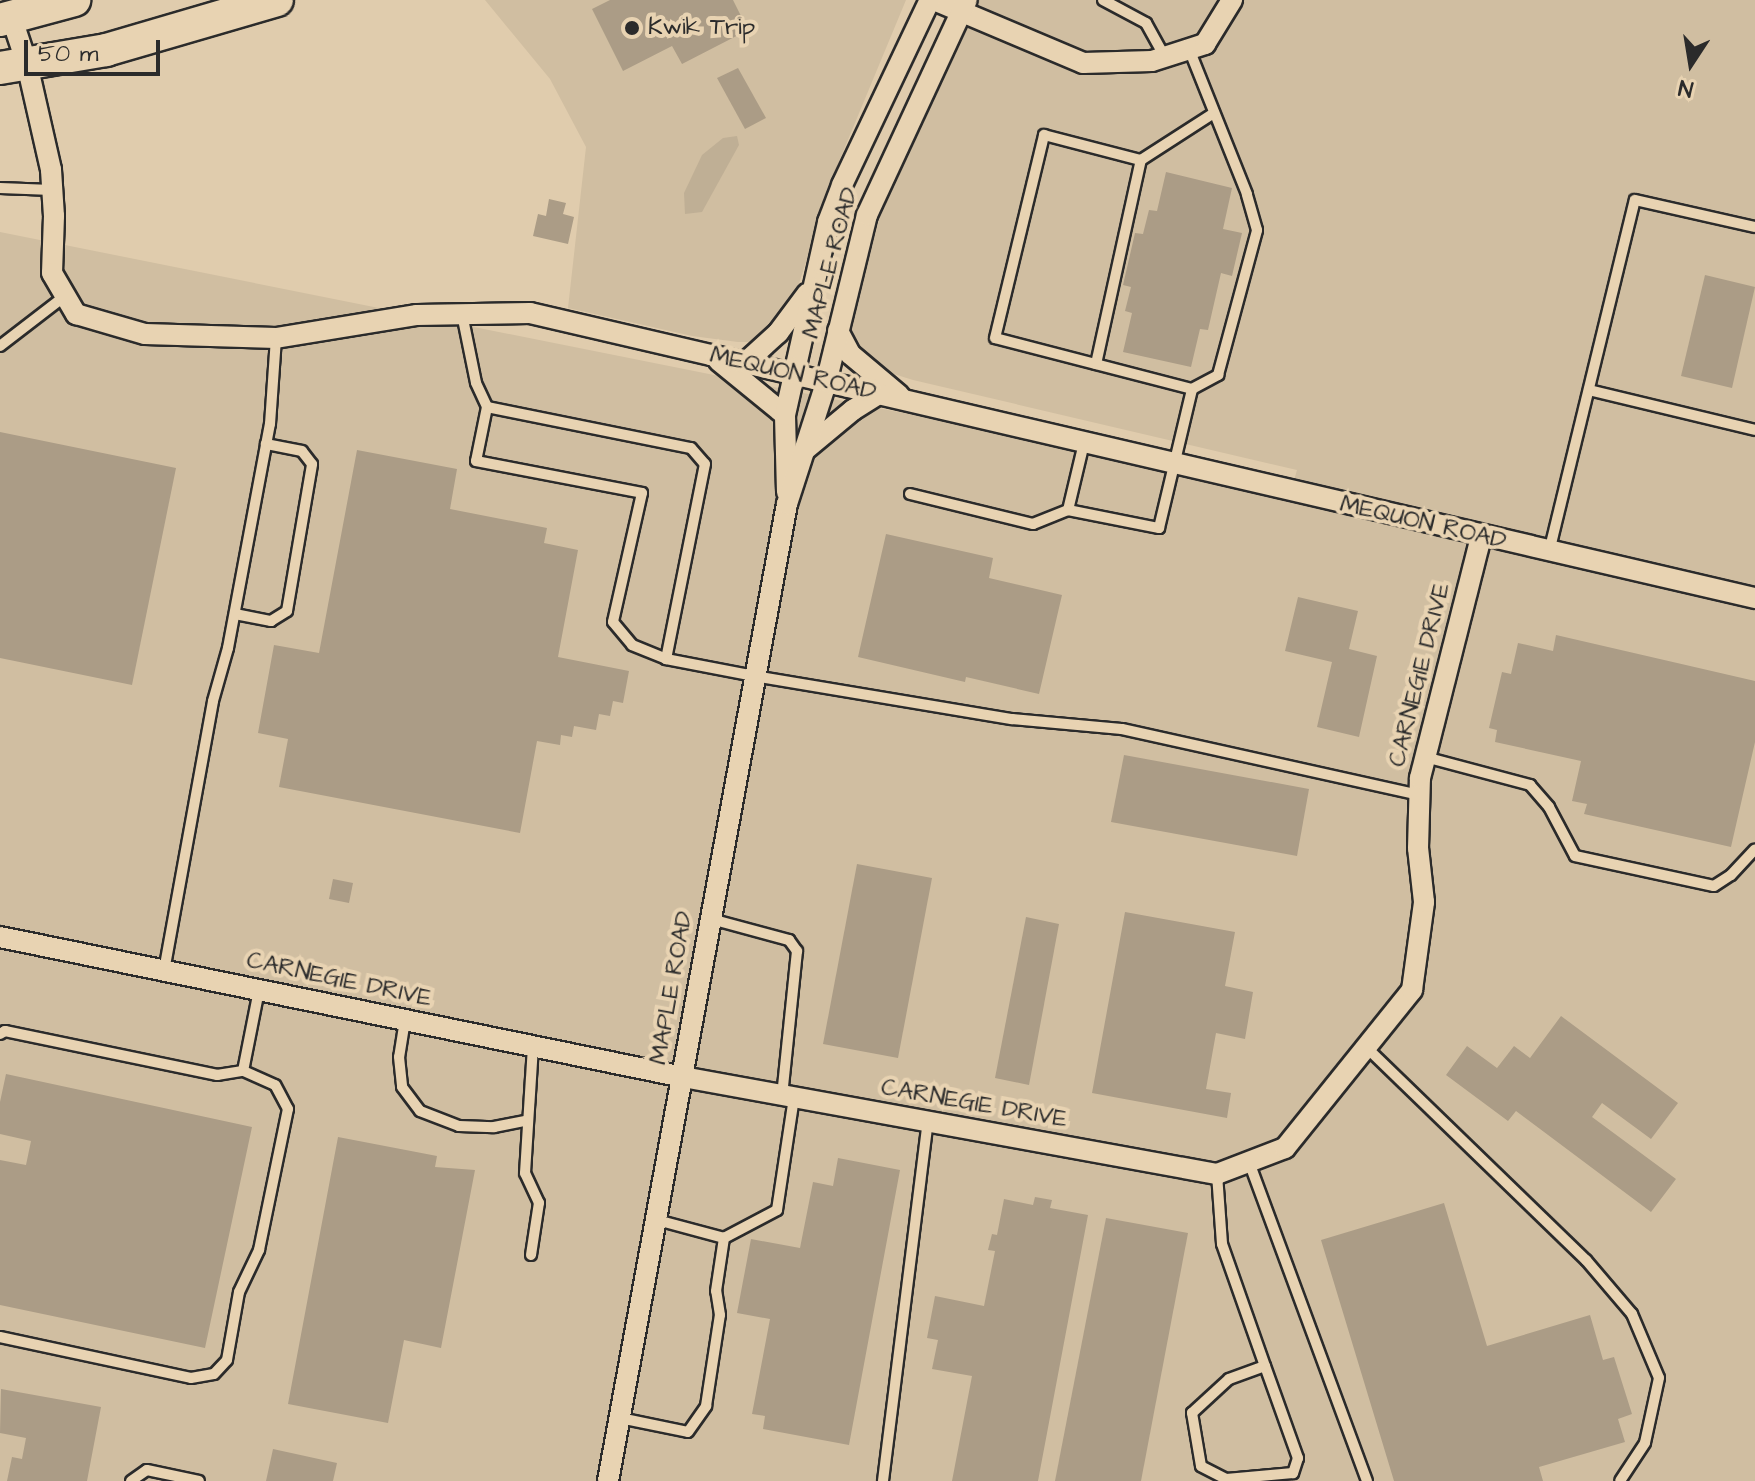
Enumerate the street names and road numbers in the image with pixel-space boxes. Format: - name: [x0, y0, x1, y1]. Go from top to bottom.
- street label: MAPLE ROAD: [797, 184, 865, 342]
- street label: MEQUON ROAD: [707, 341, 879, 407]
- street label: MEQUON ROAD: [1337, 490, 1509, 556]
- street label: CARNEGIE DRIVE: [1383, 580, 1457, 770]
- street label: MAPLE ROAD: [644, 909, 700, 1067]
- street label: CARNEGIE DRIVE: [244, 946, 434, 1014]
- street label: CARNEGIE DRIVE: [879, 1073, 1069, 1135]

